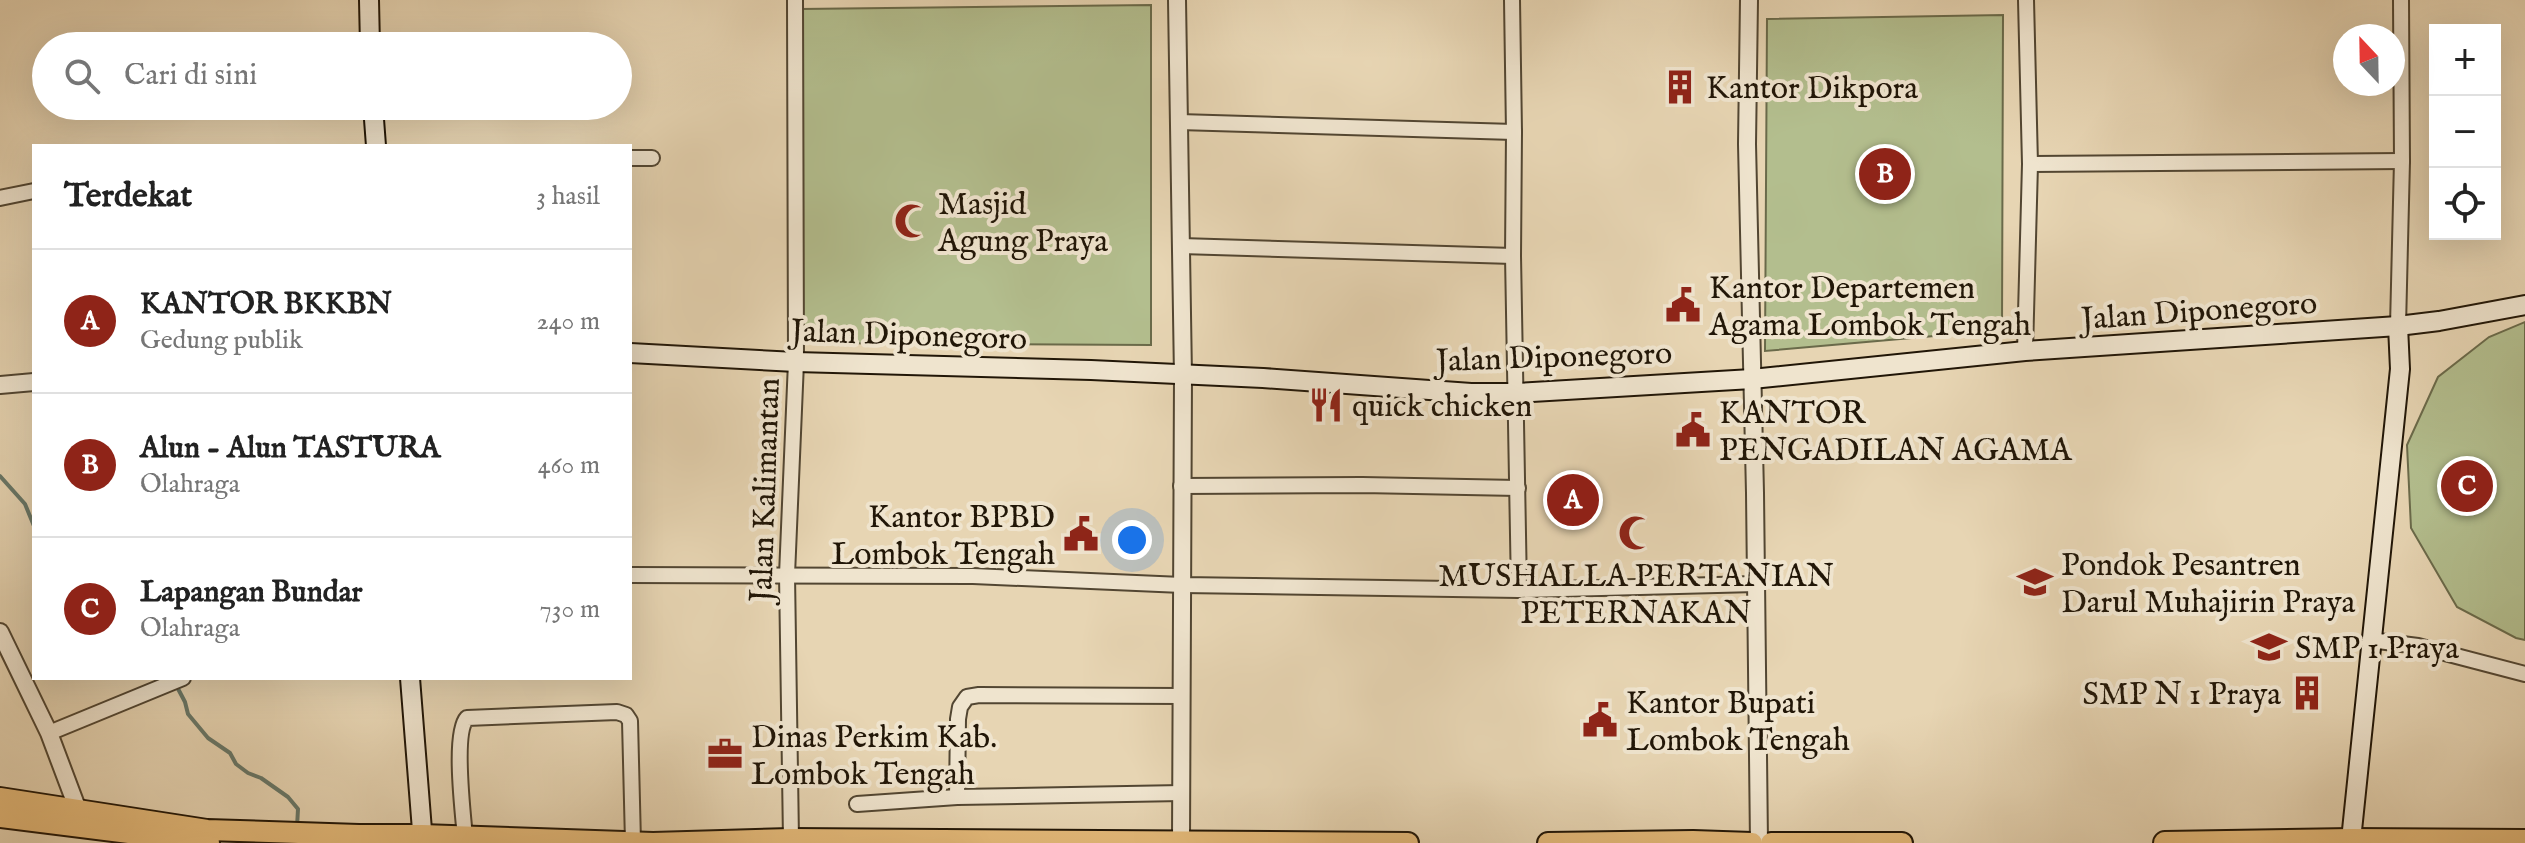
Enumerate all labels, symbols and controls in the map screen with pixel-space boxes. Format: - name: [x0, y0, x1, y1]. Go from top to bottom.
- north arrow: [2333, 24, 2405, 96]
- map controls: [2429, 24, 2501, 240]
- button: +: [2429, 24, 2501, 96]
- search box: [32, 32, 632, 120]
- icon: search: [60, 54, 104, 98]
- text: Cari di sini: [124, 57, 257, 95]
- building icon: Kantor Dikpora: [1661, 68, 1699, 106]
- place label: Kantor Dikpora: [1706, 69, 1918, 110]
- button: −: [2429, 96, 2501, 168]
- pin: B: [1859, 144, 1911, 204]
- button: locate: [2429, 168, 2501, 240]
- text: Terdekat: [64, 175, 192, 218]
- text: 3 hasil: [536, 180, 600, 213]
- place label: Masjid Agung Praya: [937, 185, 1108, 263]
- mosque icon: Masjid Agung Praya: [893, 202, 931, 240]
- place label: Kantor Departemen Agama Lombok Tengah: [1708, 269, 2031, 347]
- street label: Jalan Diponegoro: [2077, 284, 2319, 341]
- text: KANTOR BKKBN: [140, 286, 392, 324]
- public building icon: Kantor Departemen Agama Lombok Tengah: [1664, 286, 1702, 324]
- text: A: [81, 305, 99, 338]
- text: 240 m: [537, 305, 600, 338]
- street label: Jalan Diponegoro: [787, 312, 1028, 361]
- text: Gedung publik: [140, 324, 303, 357]
- street label: Jalan Diponegoro: [1432, 334, 1673, 383]
- street label: Jalan Kalimantan: [742, 377, 791, 606]
- restaurant icon: quick chicken: [1307, 386, 1345, 424]
- place label: quick chicken: [1352, 387, 1532, 428]
- place label: KANTOR PENGADILAN AGAMA: [1719, 394, 2073, 472]
- public building icon: KANTOR PENGADILAN AGAMA: [1674, 411, 1712, 449]
- text: Alun - Alun TASTURA: [140, 430, 440, 468]
- text: B: [81, 449, 99, 482]
- text: 460 m: [538, 449, 600, 482]
- pin: C: [2441, 456, 2493, 516]
- text: Olahraga: [140, 468, 240, 501]
- pin: A: [1547, 470, 1599, 530]
- place label: Kantor BPBD Lombok Tengah: [831, 498, 1055, 576]
- mosque icon: MUSHALLA PERTANIAN PETERNAKAN: [1617, 514, 1655, 552]
- public building icon: Kantor BPBD Lombok Tengah: [1062, 515, 1100, 553]
- your location: [1112, 520, 1152, 560]
- place label: Pondok Pesantren Darul Muhajirin Praya: [2061, 546, 2356, 624]
- place label: MUSHALLA PERTANIAN PETERNAKAN: [1438, 557, 1834, 635]
- school or university icon: Pondok Pesantren Darul Muhajirin Praya: [2016, 563, 2054, 601]
- text: Lapangan Bundar: [140, 574, 363, 612]
- text: C: [81, 593, 99, 626]
- text: 730 m: [540, 593, 600, 626]
- text: Olahraga: [140, 612, 240, 645]
- school or university icon: SMP 1 Praya: [2250, 628, 2288, 666]
- place label: SMP 1 Praya: [2295, 629, 2459, 670]
- building icon: SMP N 1 Praya: [2288, 674, 2326, 712]
- place label: SMP N 1 Praya: [2082, 675, 2281, 716]
- place label: Kantor Bupati Lombok Tengah: [1626, 684, 1850, 762]
- public building icon: Kantor Bupati Lombok Tengah: [1581, 701, 1619, 739]
- place label: Dinas Perkim Kab. Lombok Tengah: [751, 718, 997, 796]
- office icon: Dinas Perkim Kab. Lombok Tengah: [706, 735, 744, 773]

